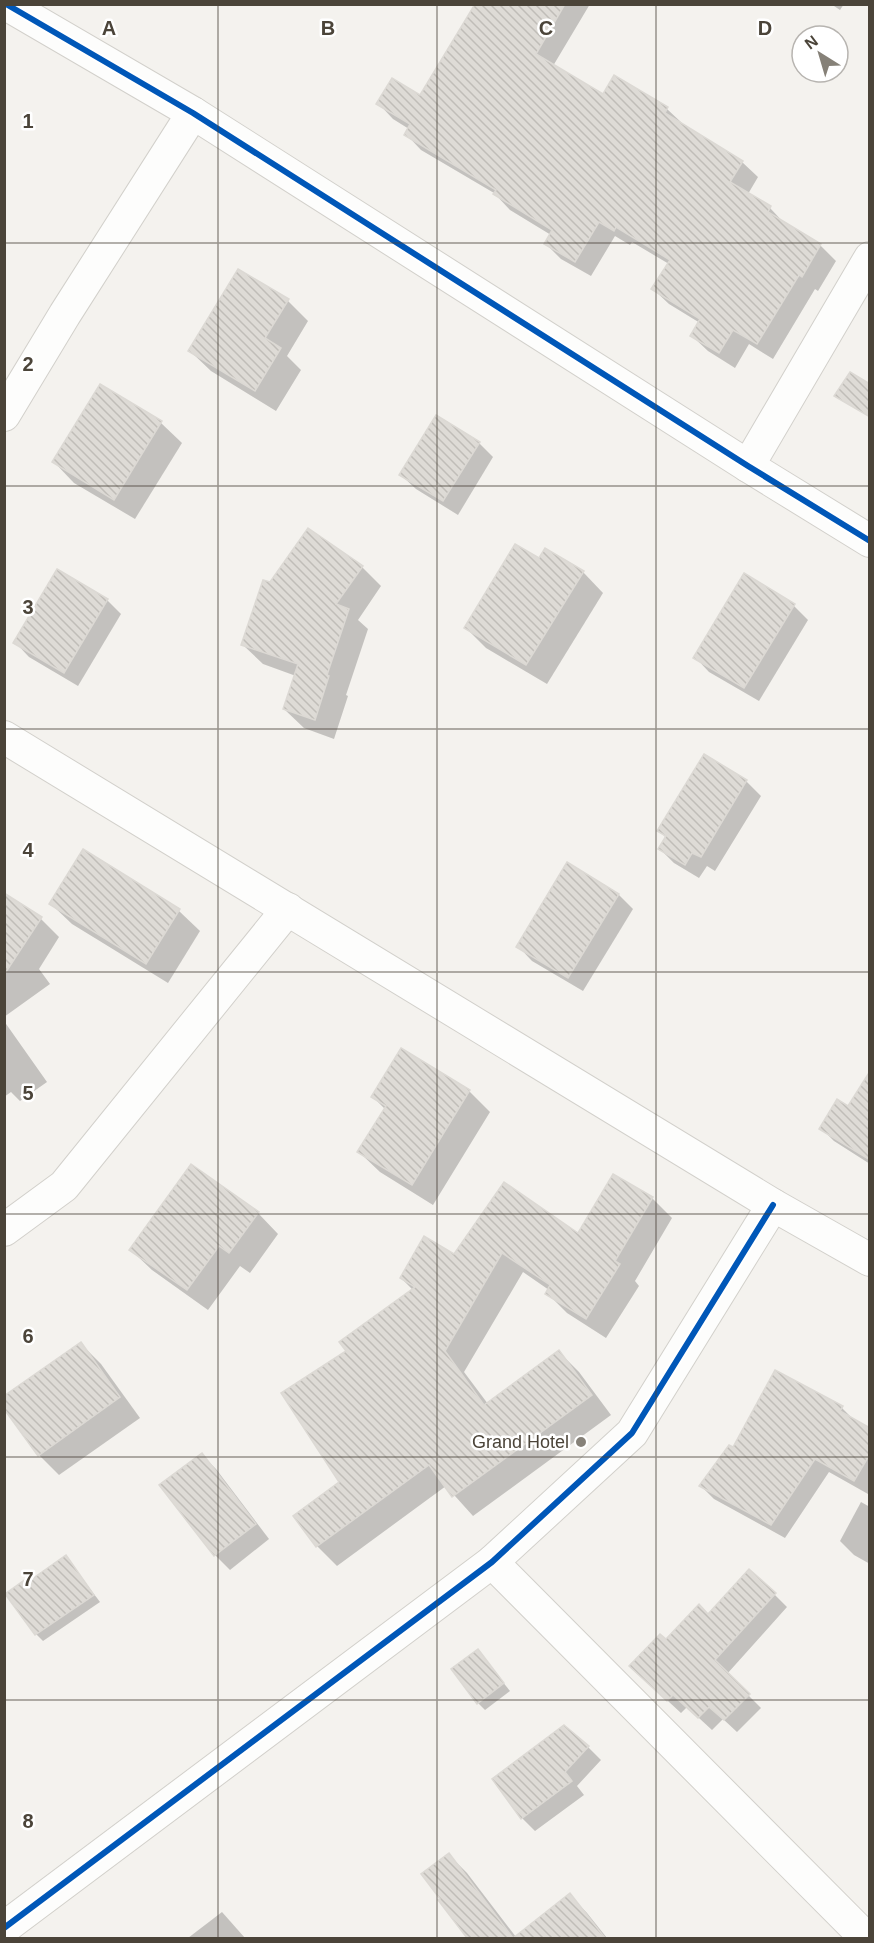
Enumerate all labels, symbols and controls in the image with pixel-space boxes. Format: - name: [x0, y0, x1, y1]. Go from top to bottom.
- text: A: [102, 17, 116, 39]
- text: B: [321, 17, 335, 39]
- text: C: [539, 17, 553, 39]
- text: D: [758, 17, 772, 39]
- north arrow: [790, 24, 850, 84]
- text: N: [802, 32, 821, 53]
- text: 1: [22, 110, 34, 132]
- text: 2: [22, 353, 34, 375]
- text: 3: [22, 596, 34, 618]
- text: 4: [22, 839, 34, 861]
- text: 5: [22, 1082, 34, 1104]
- text: 6: [22, 1325, 34, 1347]
- place label: Grand Hotel: [472, 1432, 569, 1452]
- marker: Grand Hotel: [574, 1435, 588, 1449]
- text: 7: [22, 1568, 34, 1590]
- text: 8: [22, 1810, 34, 1832]

